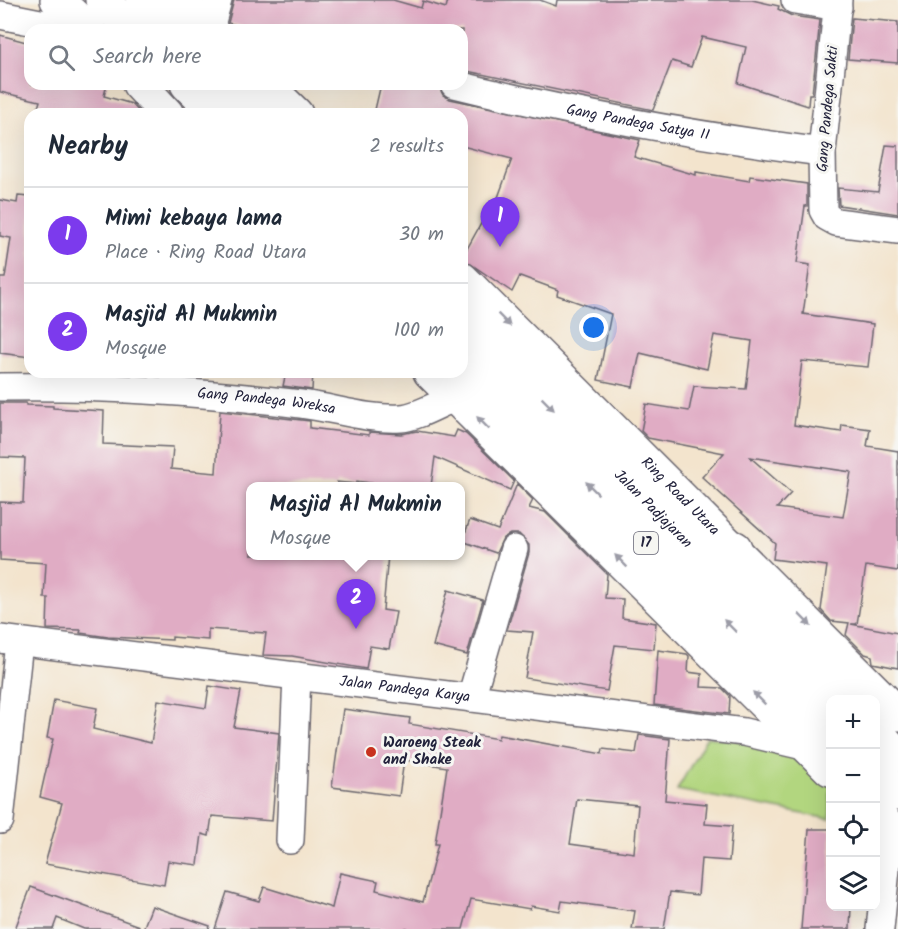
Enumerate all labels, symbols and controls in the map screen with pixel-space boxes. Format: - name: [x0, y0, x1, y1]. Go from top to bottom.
- search box: [24, 24, 468, 90]
- text: Search here: [93, 40, 201, 75]
- icon: search: [45, 41, 78, 74]
- street label: Gang Pandega Sakti: [811, 44, 846, 173]
- street label: Gang Pandega Satya II: [564, 98, 712, 148]
- text: Nearby: [48, 126, 128, 168]
- text: 2 results: [369, 131, 444, 163]
- pin: 1: [480, 198, 520, 247]
- text: Mimi kebaya lama: [105, 202, 282, 237]
- text: 1: [64, 219, 71, 251]
- text: 30 m: [399, 219, 444, 251]
- text: Place · Ring Road Utara: [105, 237, 307, 269]
- text: Masjid Al Mukmin: [105, 298, 277, 333]
- one-way arrow: [496, 312, 510, 326]
- your location: [579, 313, 608, 342]
- text: 2: [62, 315, 73, 347]
- text: 100 m: [394, 315, 444, 347]
- text: Mosque: [105, 333, 166, 365]
- street label: Gang Pandega Wreksa: [196, 382, 338, 422]
- one-way arrow: [541, 396, 555, 410]
- one-way arrow: [476, 417, 490, 431]
- street label: Ring Road Utara: [635, 451, 725, 542]
- street label: Jalan Padjajaran: [608, 464, 698, 554]
- popup: [246, 482, 465, 560]
- one-way arrow: [585, 482, 599, 496]
- text: Masjid Al Mukmin: [269, 488, 442, 523]
- text: Mosque: [269, 523, 331, 555]
- road number: 17: [634, 532, 658, 554]
- one-way arrow: [615, 554, 629, 568]
- pin: 2: [336, 580, 376, 629]
- one-way arrow: [798, 612, 812, 626]
- one-way arrow: [723, 620, 737, 634]
- street label: Jalan Pandega Karya: [338, 670, 472, 710]
- one-way arrow: [753, 692, 767, 706]
- map controls: [826, 695, 880, 911]
- button: +: [826, 695, 880, 749]
- place label: Waroeng Steak and Shake: [383, 731, 481, 772]
- marker: Waroeng Steak and Shake: [364, 745, 378, 759]
- button: −: [826, 749, 880, 803]
- button: locate: [826, 803, 880, 857]
- button: layers: [826, 857, 880, 911]

